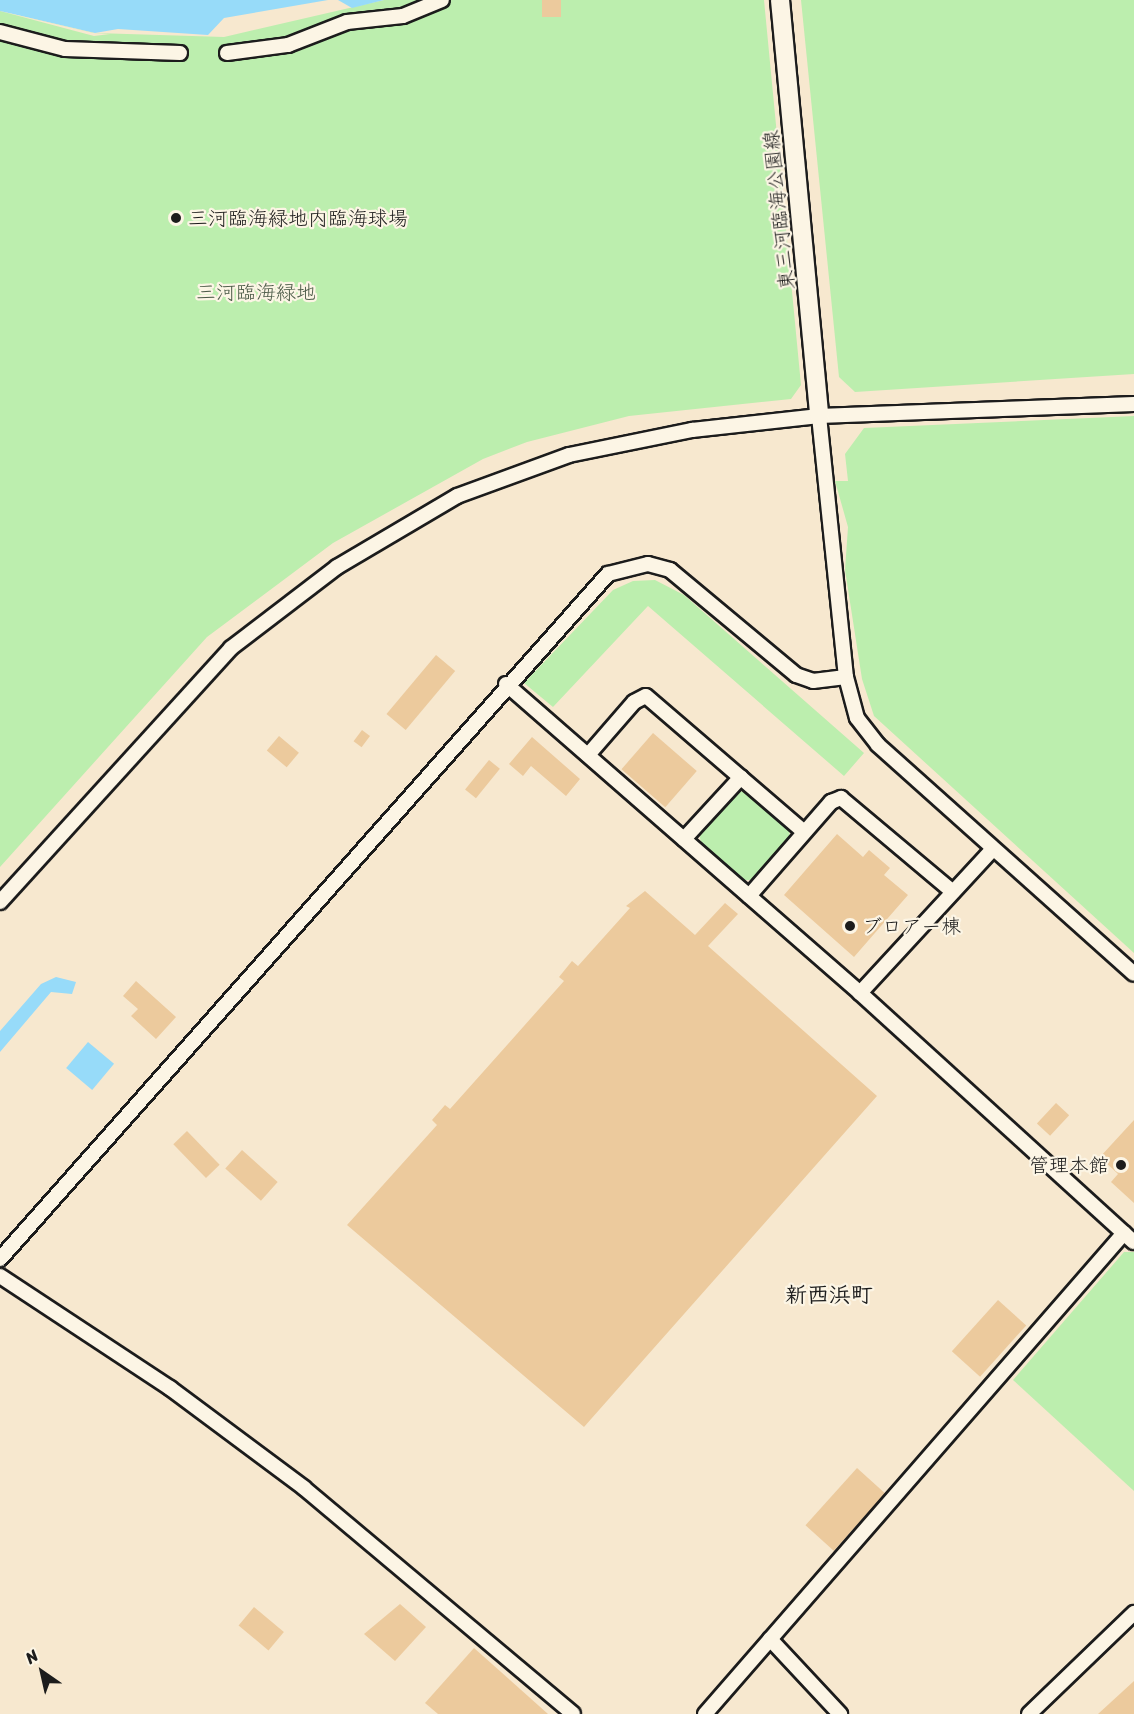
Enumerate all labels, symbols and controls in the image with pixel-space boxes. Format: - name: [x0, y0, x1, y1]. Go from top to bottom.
- street label: 東三河臨海公園線: [759, 129, 799, 291]
- place label: 三河臨海緑地内臨海球場: [188, 206, 408, 230]
- marker: 三河臨海緑地内臨海球場: [169, 211, 183, 225]
- park label: 三河臨海緑地: [196, 280, 316, 304]
- place label: ブロアー棟: [862, 914, 961, 938]
- marker: ブロアー棟: [843, 919, 857, 933]
- place label: 管理本館: [1029, 1153, 1109, 1177]
- marker: 管理本館: [1114, 1158, 1128, 1172]
- district label: 新西浜町: [785, 1282, 873, 1308]
- north arrow: [12, 1642, 72, 1702]
- text: N: [19, 1642, 44, 1672]

